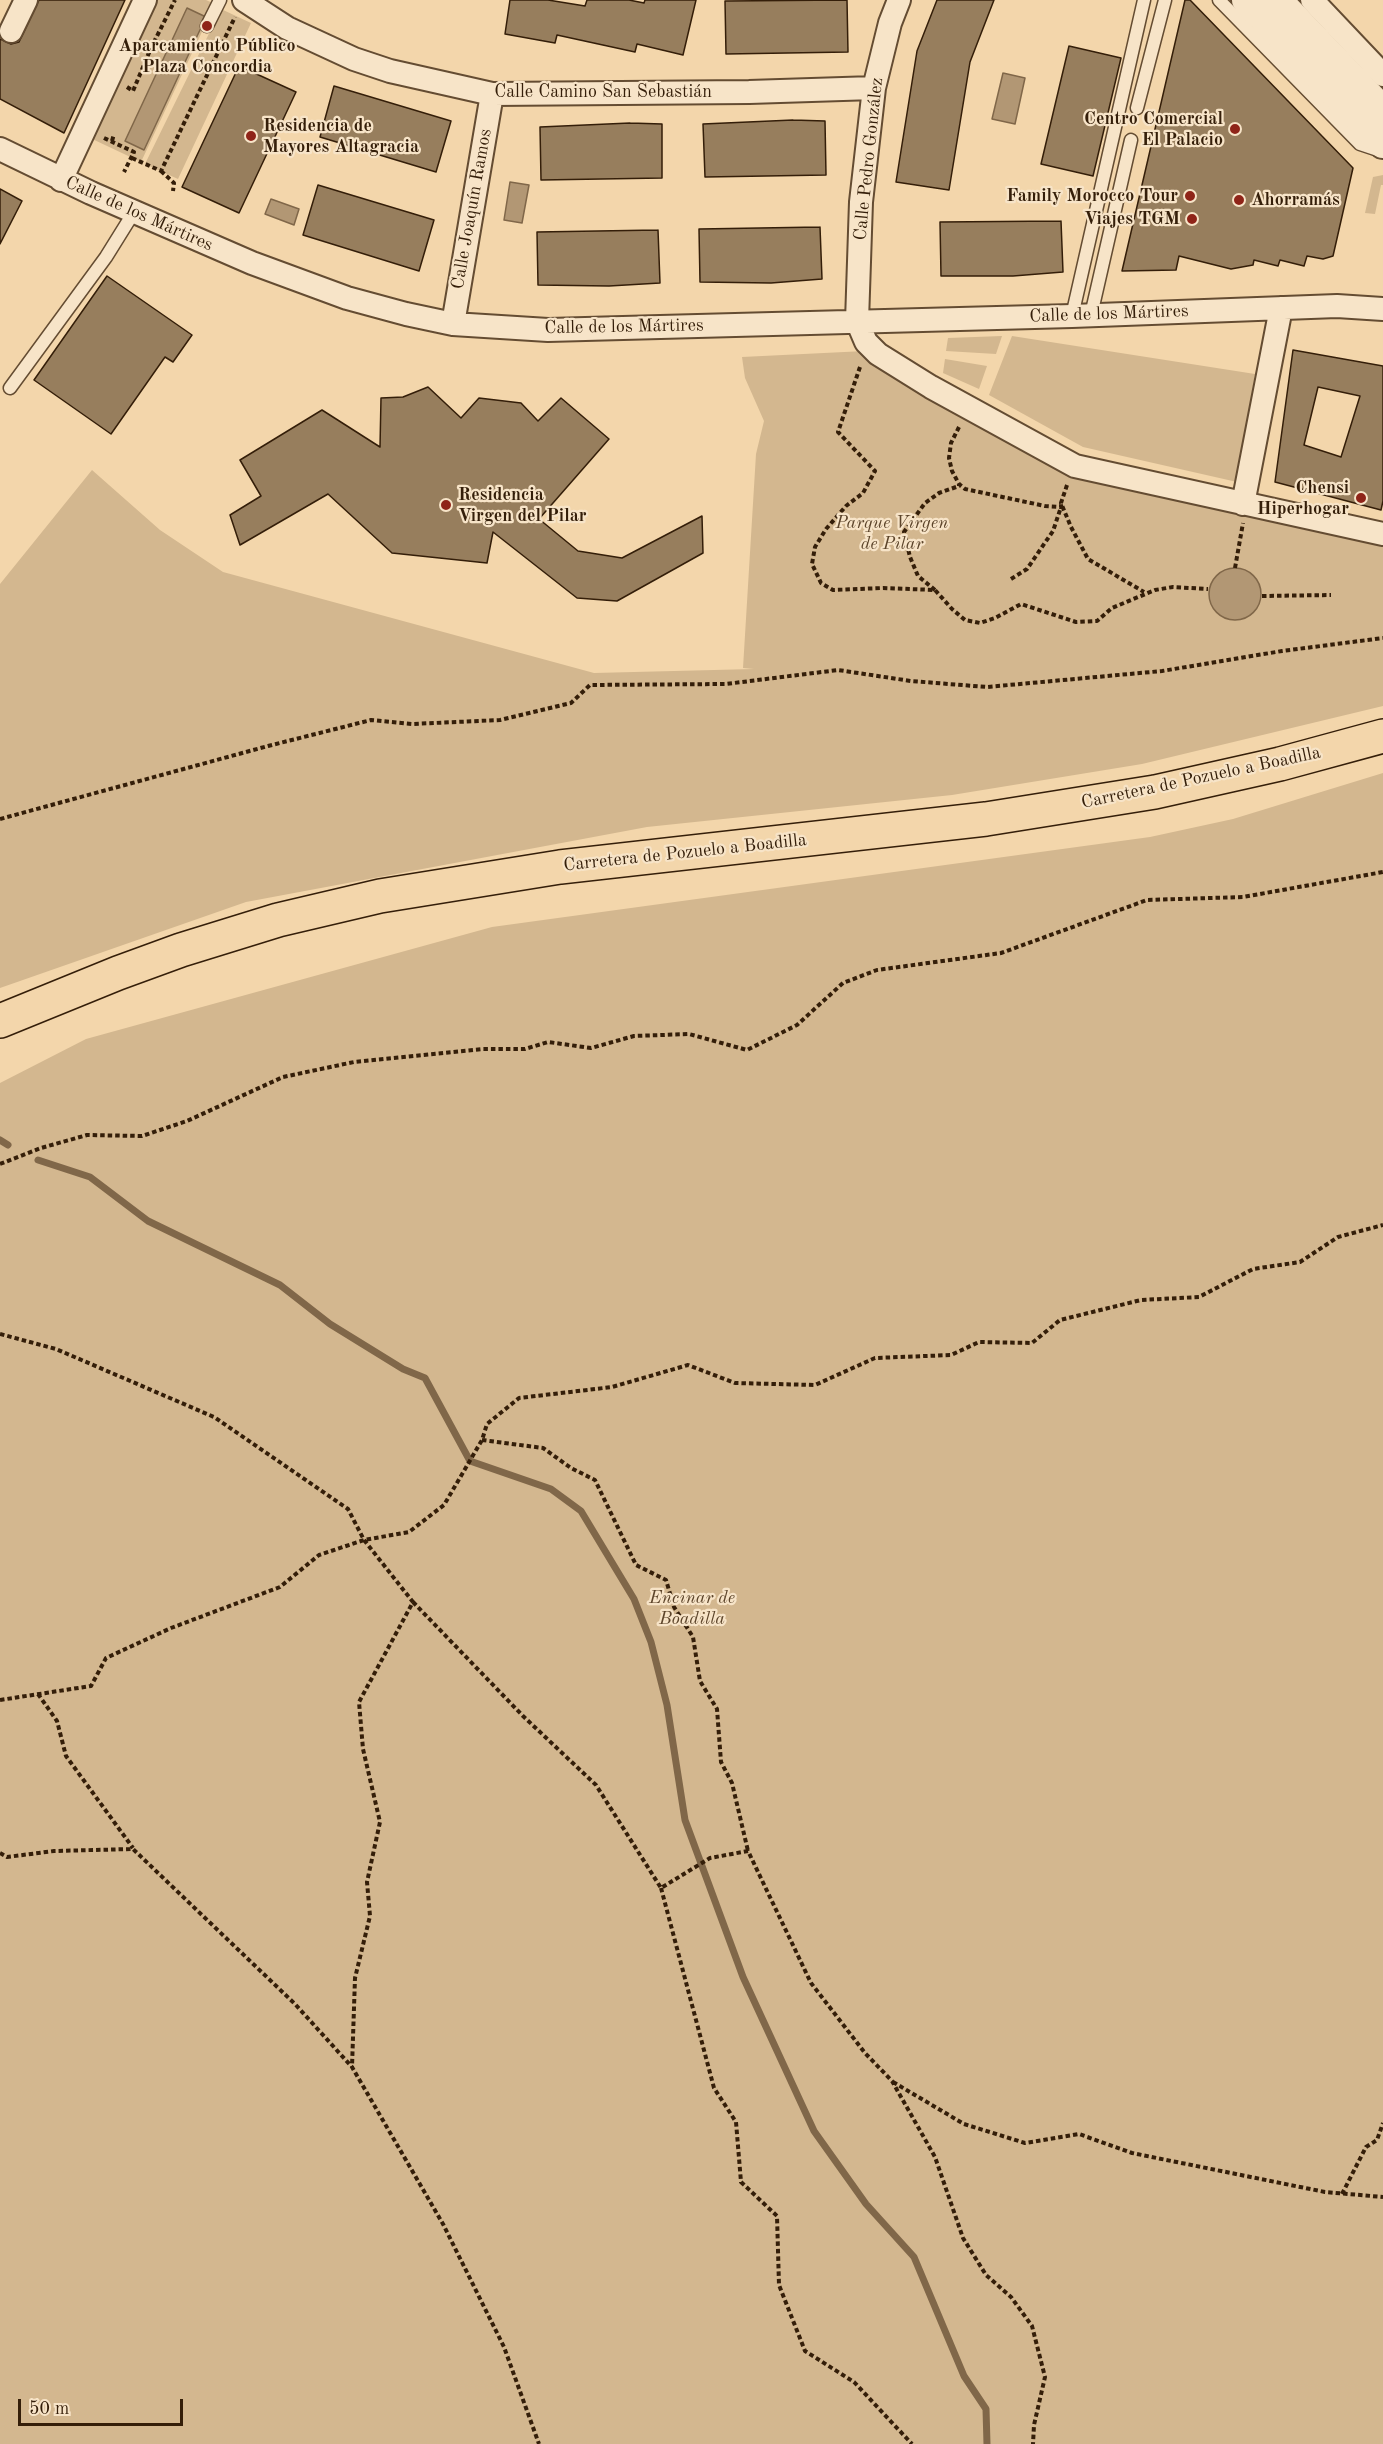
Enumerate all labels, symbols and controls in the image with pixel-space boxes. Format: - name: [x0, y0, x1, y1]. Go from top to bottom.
- marker: Aparcamiento Público Plaza Concordia: [200, 19, 214, 33]
- place label: Aparcamiento Público Plaza Concordia: [118, 35, 296, 78]
- street label: Calle Pedro González: [850, 76, 888, 242]
- street label: Calle Camino San Sebastián: [494, 81, 712, 103]
- place label: Centro Comercial El Palacio: [1084, 108, 1223, 150]
- place label: Residencia de Mayores Altagracia: [263, 115, 419, 158]
- marker: Centro Comercial El Palacio: [1228, 122, 1242, 136]
- street label: Calle Joaquín Ramos: [447, 127, 497, 291]
- marker: Residencia de Mayores Altagracia: [244, 129, 258, 143]
- street label: Calle de los Mártires: [62, 172, 216, 256]
- place label: Family Morocco Tour: [1006, 185, 1178, 207]
- marker: Family Morocco Tour: [1183, 189, 1197, 203]
- place label: Ahorramás: [1251, 189, 1340, 211]
- marker: Ahorramás: [1232, 193, 1246, 207]
- place label: Viajes TGM: [1084, 208, 1180, 230]
- marker: Viajes TGM: [1185, 212, 1199, 226]
- street label: Calle de los Mártires: [1029, 300, 1189, 328]
- street label: Calle de los Mártires: [544, 315, 704, 339]
- place label: Chensi Hiperhogar: [1257, 477, 1349, 520]
- place label: Residencia Virgen del Pilar: [458, 484, 587, 526]
- marker: Chensi Hiperhogar: [1354, 491, 1368, 505]
- marker: Residencia Virgen del Pilar: [439, 498, 453, 512]
- park label: Parque Virgen de Pilar: [836, 512, 948, 554]
- street label: Carretera de Pozuelo a Boadilla: [1079, 742, 1323, 814]
- street label: Carretera de Pozuelo a Boadilla: [562, 829, 808, 877]
- park label: Encinar de Boadilla: [649, 1587, 735, 1630]
- scale bar: [21, 2387, 186, 2425]
- text: 50 m: [29, 2400, 69, 2418]

